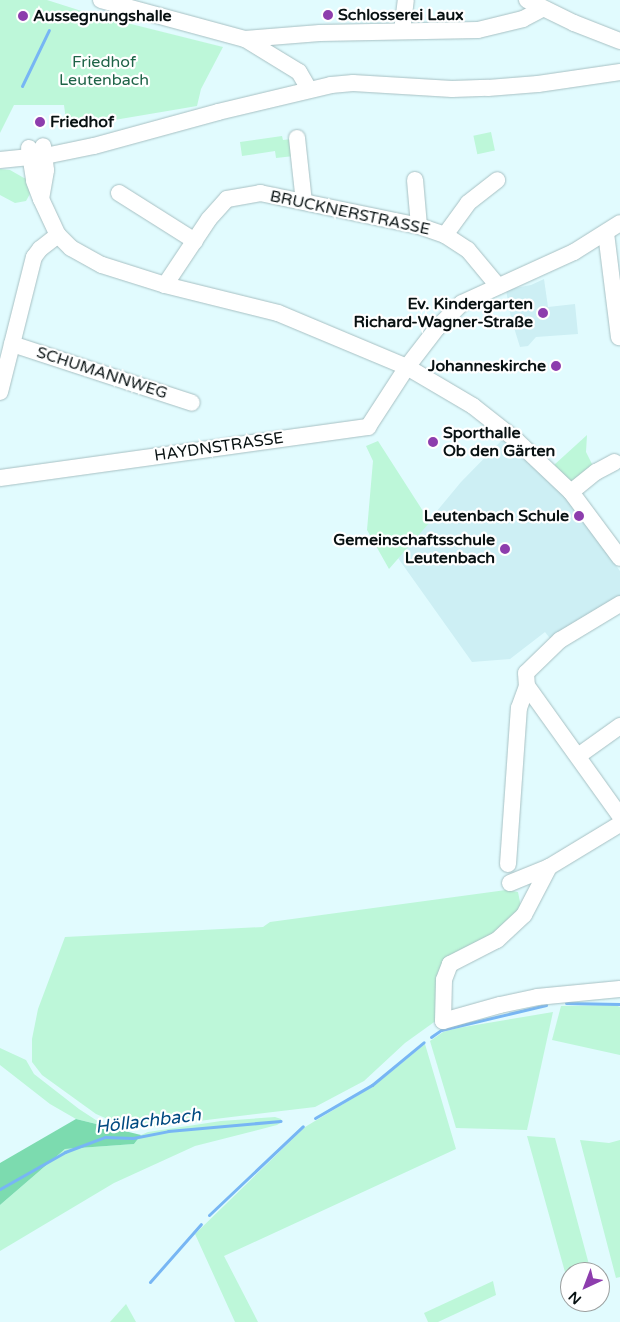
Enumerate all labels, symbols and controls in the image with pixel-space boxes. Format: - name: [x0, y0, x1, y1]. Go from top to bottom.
- place label: Schlosserei Laux: [338, 5, 464, 25]
- place label: Aussegnungshalle: [33, 6, 172, 26]
- marker: Schlosserei Laux: [322, 9, 334, 21]
- marker: Aussegnungshalle: [17, 10, 29, 22]
- park label: Friedhof Leutenbach: [59, 52, 149, 90]
- place label: Friedhof: [50, 112, 114, 132]
- marker: Friedhof: [34, 116, 46, 128]
- street label: BRUCKNERSTRASSE: [268, 187, 432, 239]
- place label: Ev. Kindergarten Richard-Wagner-Straße: [354, 294, 533, 332]
- marker: Ev. Kindergarten Richard-Wagner-Straße: [537, 307, 549, 319]
- street label: SCHUMANNWEG: [34, 343, 170, 403]
- place label: Johanneskirche: [428, 356, 546, 376]
- marker: Johanneskirche: [550, 360, 562, 372]
- place label: Sporthalle Ob den Gärten: [443, 423, 555, 461]
- street label: HAYDNSTRASSE: [153, 428, 285, 466]
- marker: Sporthalle Ob den Gärten: [427, 436, 439, 448]
- place label: Leutenbach Schule: [424, 506, 569, 526]
- marker: Leutenbach Schule: [573, 510, 585, 522]
- place label: Gemeinschaftsschule Leutenbach: [333, 530, 495, 568]
- marker: Gemeinschaftsschule Leutenbach: [499, 543, 511, 555]
- water label: Höllachbach: [94, 1104, 202, 1138]
- north arrow: [560, 1262, 610, 1312]
- text: N: [565, 1288, 585, 1308]

